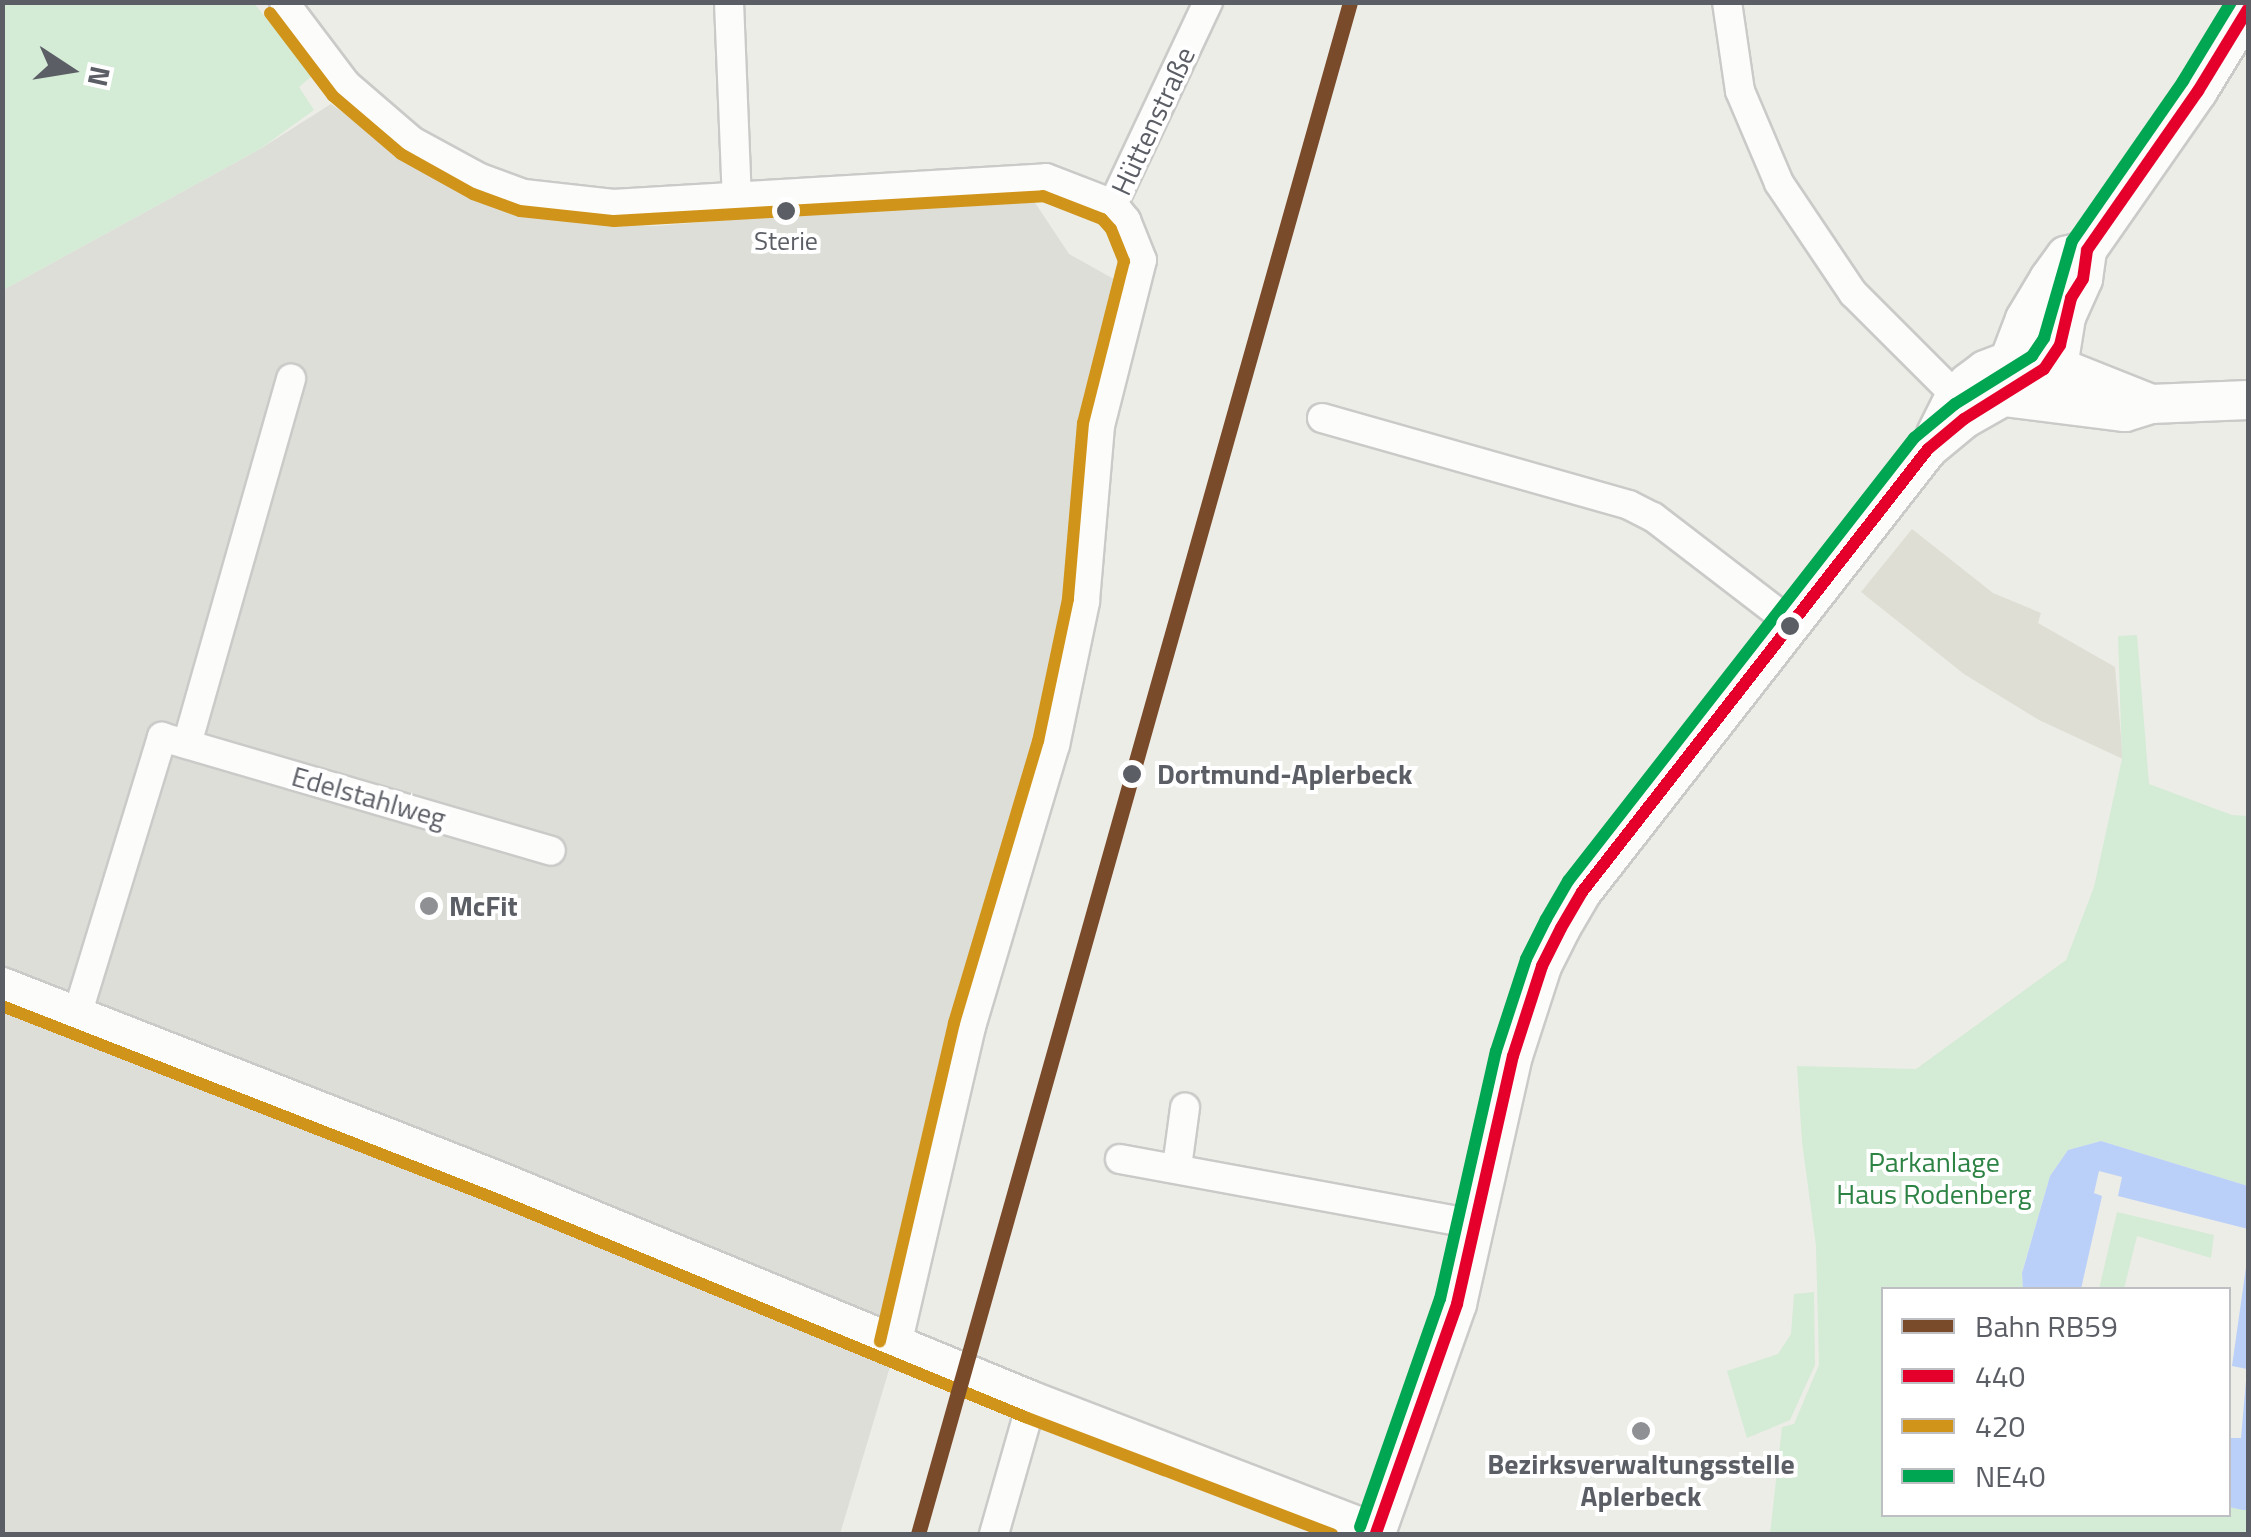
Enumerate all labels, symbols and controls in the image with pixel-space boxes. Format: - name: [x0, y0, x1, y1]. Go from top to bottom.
- north arrow: [20, 20, 120, 120]
- street label: Hüttenstraße: [1104, 42, 1202, 200]
- text: N: [77, 62, 123, 90]
- marker: Sterie: [776, 201, 796, 221]
- place label: Sterie: [754, 225, 818, 257]
- unlabelled marker: [1780, 616, 1800, 636]
- place label: Dortmund-Aplerbeck: [1157, 757, 1412, 791]
- marker: Dortmund-Aplerbeck: [1116, 758, 1148, 790]
- street label: Edelstahlweg: [288, 759, 450, 835]
- place label: McFit: [449, 889, 518, 923]
- marker: McFit: [418, 895, 440, 917]
- park label: Parkanlage Haus Rodenberg: [1836, 1145, 2032, 1211]
- legend: [1881, 1287, 2231, 1517]
- text: Bahn RB59: [1975, 1303, 2118, 1349]
- text: 440: [1975, 1353, 2025, 1399]
- text: 420: [1975, 1403, 2025, 1449]
- marker: Bezirksverwaltungsstelle Aplerbeck: [1630, 1420, 1652, 1442]
- place label: Bezirksverwaltungsstelle Aplerbeck: [1487, 1447, 1795, 1513]
- text: NE40: [1975, 1453, 2045, 1499]

